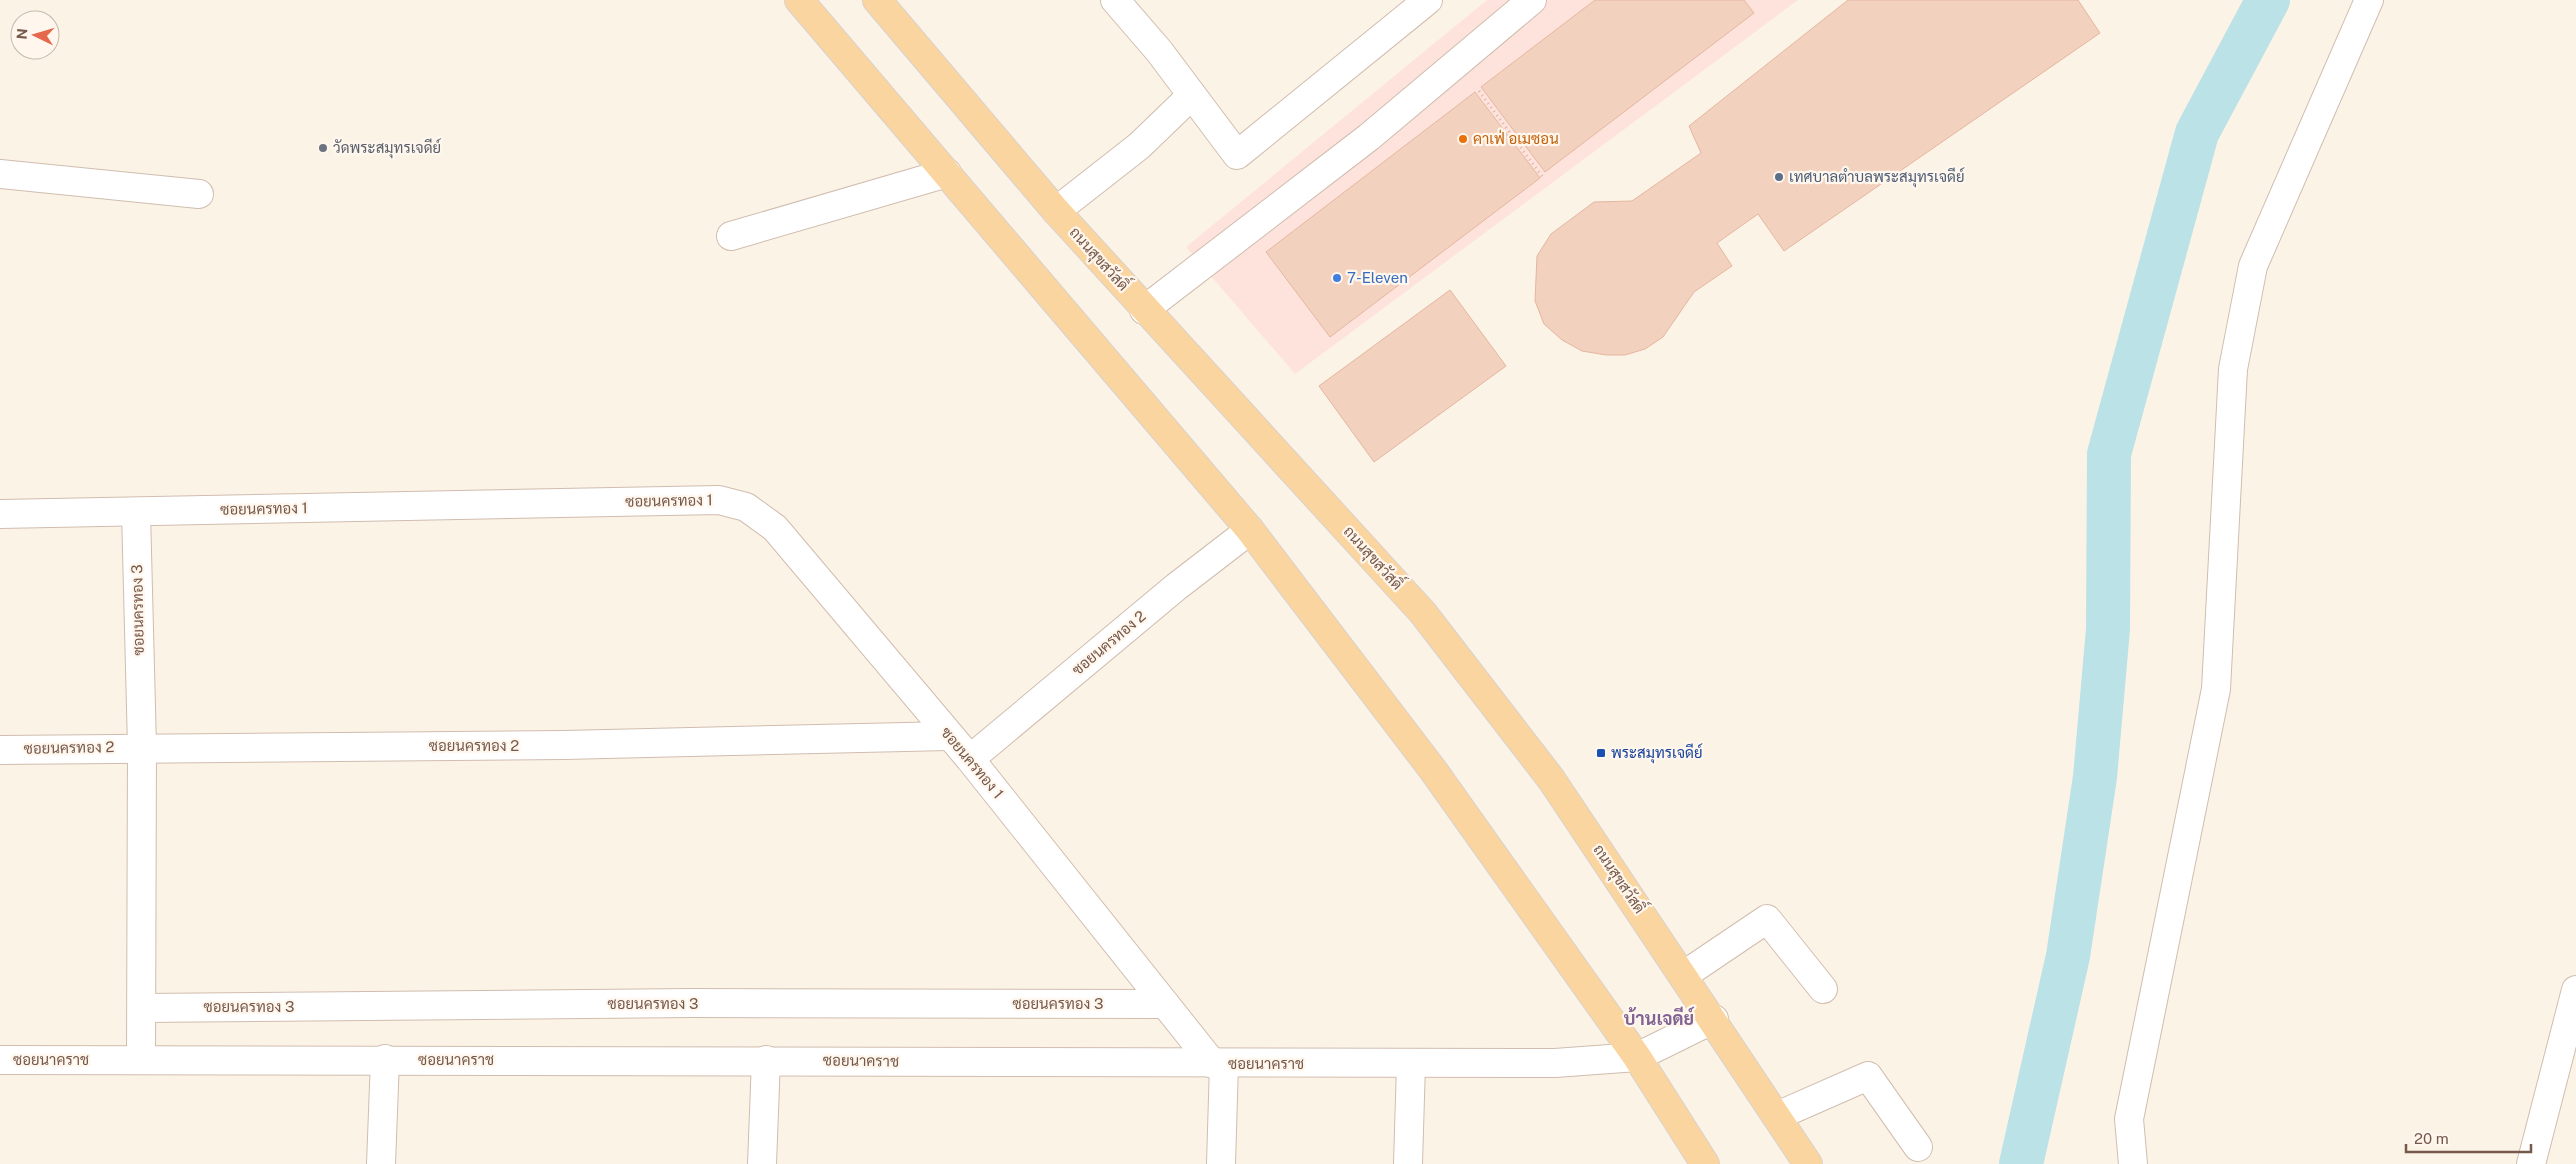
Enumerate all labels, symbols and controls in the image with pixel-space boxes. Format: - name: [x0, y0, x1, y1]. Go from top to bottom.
- north arrow: [10, 10, 60, 60]
- text: N: [14, 28, 30, 40]
- place label: คาเฟ่ อเมซอน: [1473, 129, 1559, 147]
- marker: คาเฟ่ อเมซอน: [1457, 133, 1469, 145]
- place label: วัดพระสมุทรเจดีย์: [333, 138, 441, 159]
- marker: วัดพระสมุทรเจดีย์: [317, 142, 329, 154]
- place label: เทศบาลตำบลพระสมุทรเจดีย์: [1789, 167, 1965, 188]
- marker: เทศบาลตำบลพระสมุทรเจดีย์: [1773, 171, 1785, 183]
- street label: ถนนสุขสวัสดิ์: [1064, 219, 1137, 296]
- place label: 7-Eleven: [1347, 269, 1408, 286]
- marker: 7-Eleven: [1331, 272, 1343, 284]
- street label: ซอยนครทอง 1: [625, 491, 713, 510]
- street label: ซอยนครทอง 1: [220, 499, 308, 518]
- street label: ถนนสุขสวัสดิ์: [1338, 518, 1411, 595]
- street label: ซอยนครทอง 3: [128, 564, 147, 656]
- street label: ซอยนครทอง 2: [1069, 607, 1149, 678]
- street label: ซอยนครทอง 1: [938, 724, 1007, 802]
- street label: ซอยนครทอง 2: [429, 737, 519, 754]
- street label: ซอยนครทอง 2: [24, 738, 114, 757]
- place label: พระสมุทรเจดีย์: [1611, 743, 1703, 764]
- marker: พระสมุทรเจดีย์: [1595, 747, 1607, 759]
- street label: ถนนสุขสวัสดิ์: [1588, 838, 1654, 918]
- street label: ซอยนครทอง 3: [607, 995, 699, 1012]
- street label: ซอยนครทอง 3: [1012, 995, 1104, 1012]
- street label: ซอยนครทอง 3: [203, 998, 295, 1015]
- district label: บ้านเจดีย์: [1624, 1006, 1695, 1029]
- street label: ซอยนาคราช: [13, 1051, 89, 1068]
- street label: ซอยนาคราช: [418, 1051, 494, 1068]
- street label: ซอยนาคราช: [823, 1051, 899, 1070]
- street label: ซอยนาคราช: [1228, 1055, 1304, 1072]
- scale bar: [2406, 1122, 2531, 1154]
- text: 20 m: [2414, 1130, 2449, 1147]

